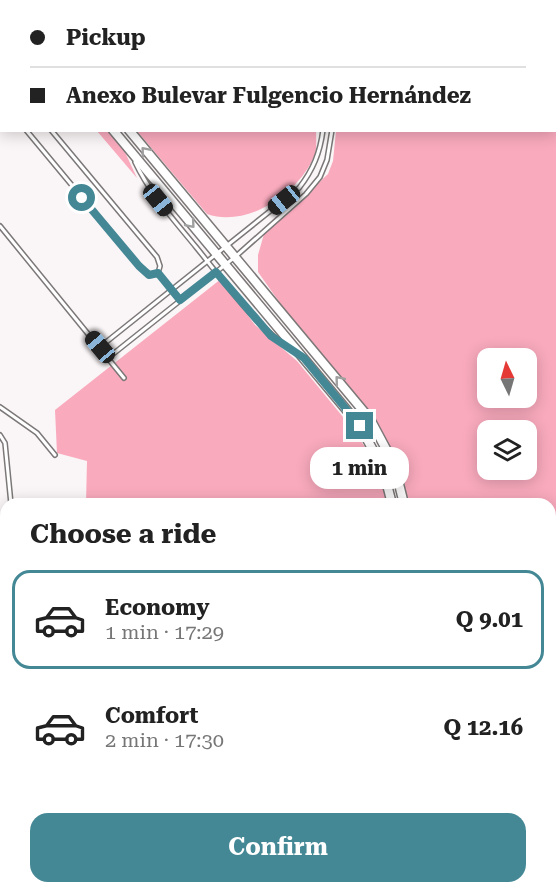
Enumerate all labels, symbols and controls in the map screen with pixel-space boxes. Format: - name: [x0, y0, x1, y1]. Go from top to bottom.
- text: Pickup: [66, 25, 146, 50]
- text: Anexo Bulevar Fulgencio Hernández: [66, 83, 471, 108]
- one-way arrow: [142, 147, 153, 158]
- car: [140, 180, 176, 220]
- car: [264, 182, 304, 218]
- route start: [68, 184, 95, 211]
- one-way arrow: [183, 217, 194, 228]
- car: [82, 327, 118, 367]
- north arrow: [477, 348, 537, 408]
- map controls: [477, 348, 537, 480]
- one-way arrow: [335, 376, 346, 387]
- route end: [346, 412, 373, 439]
- button: layers: [477, 420, 537, 480]
- callout: 1 min: [310, 447, 410, 489]
- text: 1 min: [332, 456, 387, 480]
- text: Choose a ride: [30, 518, 216, 550]
- icon: car: [33, 593, 87, 647]
- text: Economy: [105, 595, 209, 620]
- text: Q 9.01: [456, 607, 523, 632]
- text: 1 min · 17:29: [105, 620, 224, 644]
- icon: car: [33, 701, 87, 755]
- text: Comfort: [105, 703, 198, 728]
- text: Q 12.16: [444, 715, 523, 740]
- text: 2 min · 17:30: [105, 728, 224, 752]
- button: Confirm: [30, 813, 526, 882]

